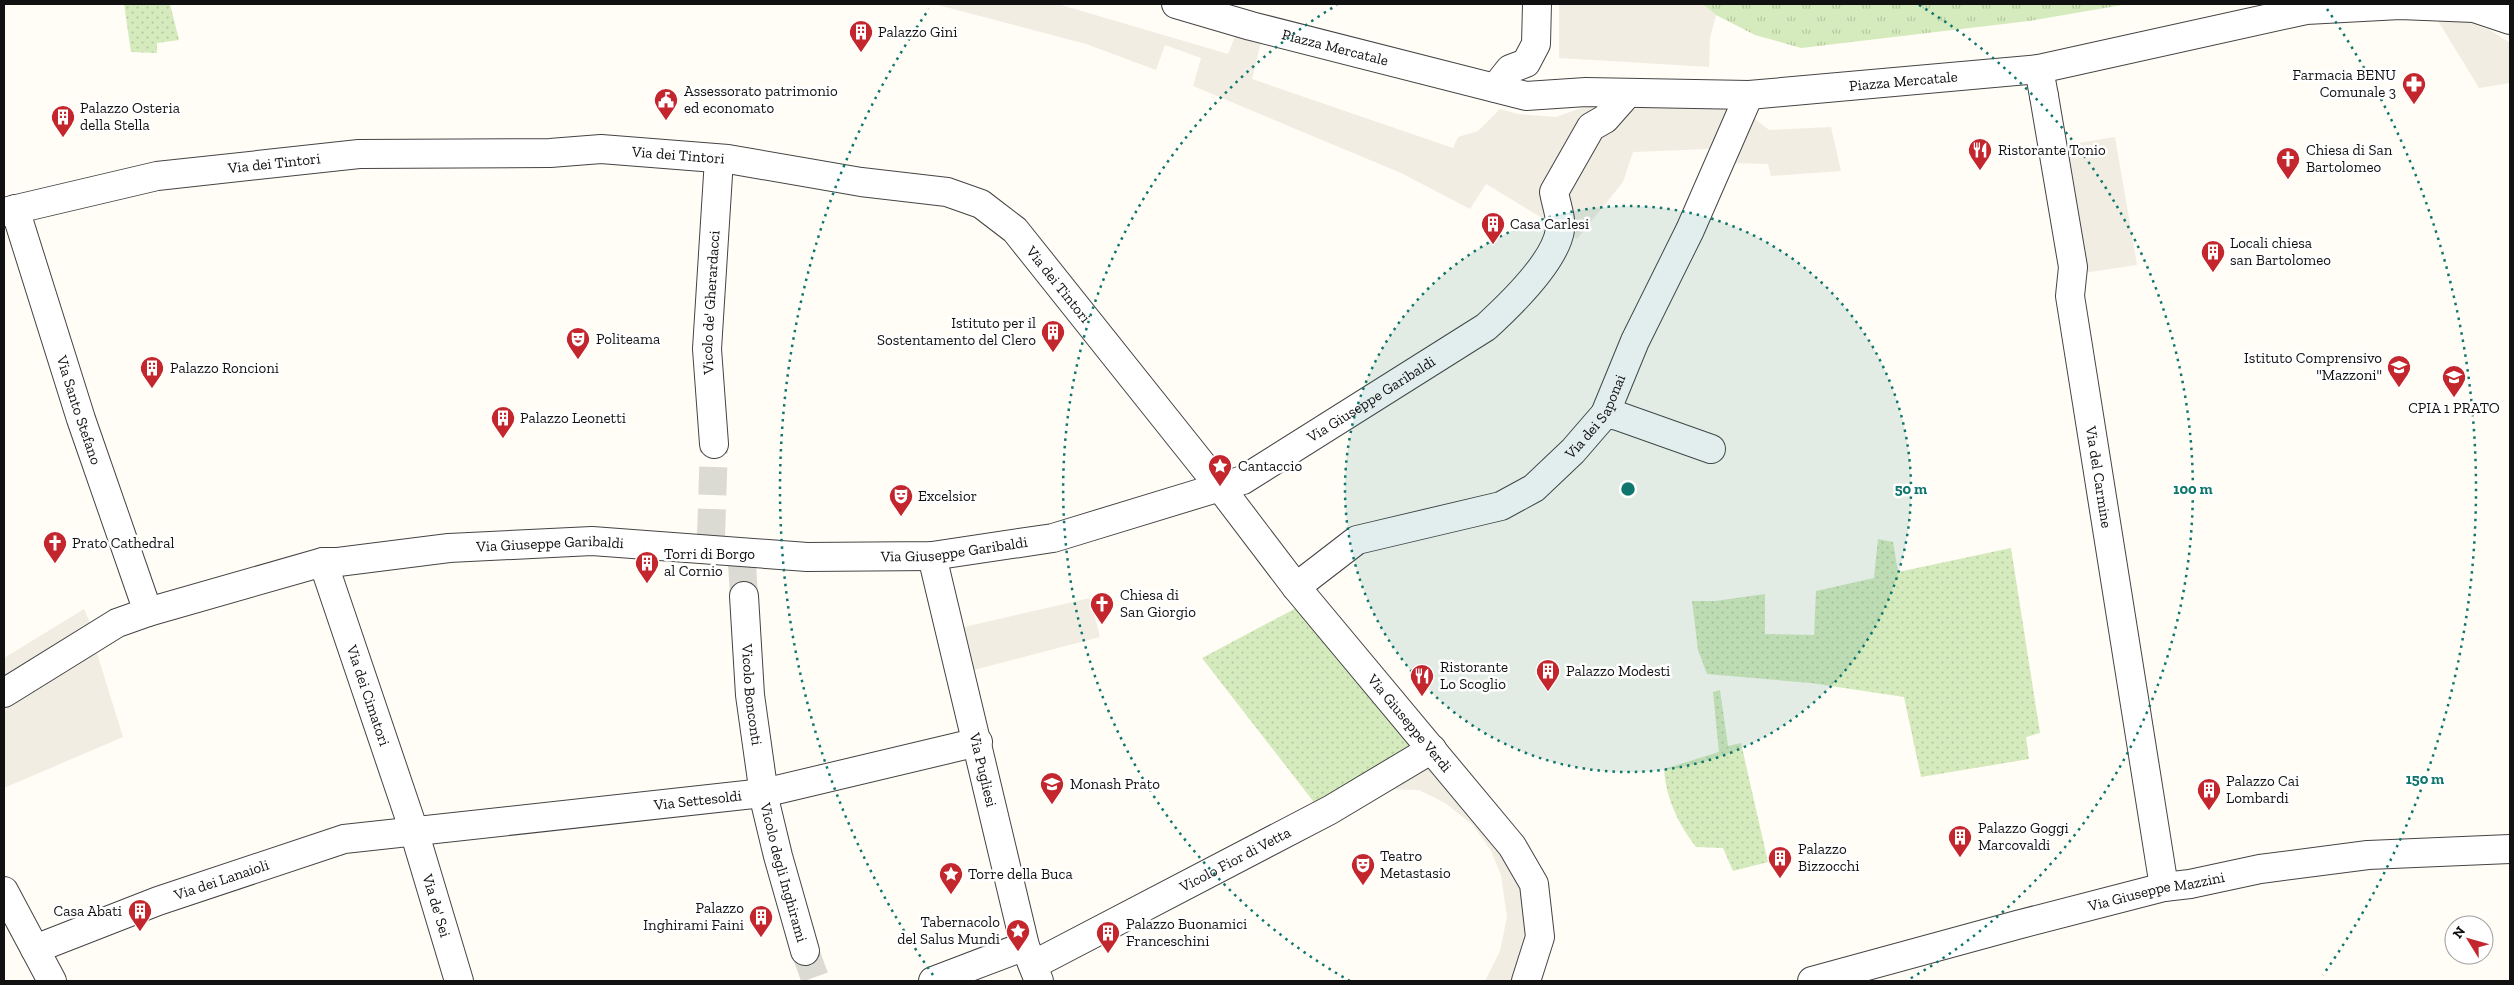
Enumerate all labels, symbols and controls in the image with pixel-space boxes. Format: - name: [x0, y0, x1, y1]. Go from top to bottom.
- building icon: Palazzo Gini: [848, 19, 874, 53]
- place label: Palazzo Gini: [878, 23, 957, 41]
- street label: Piazza Mercatale: [1280, 25, 1390, 70]
- place label: Farmacia BENU Comunale 3: [2293, 66, 2396, 101]
- street label: Piazza Mercatale: [1848, 67, 1958, 95]
- pharmacy icon: Farmacia BENU Comunale 3: [2401, 71, 2427, 105]
- place label: Assessorato patrimonio ed economato: [684, 82, 838, 117]
- public building icon: Assessorato patrimonio ed economato: [653, 87, 679, 121]
- place label: Palazzo Osteria della Stella: [80, 99, 180, 134]
- building icon: Palazzo Osteria della Stella: [50, 104, 76, 138]
- restaurant icon: Ristorante Tonio: [1967, 137, 1993, 171]
- place label: Ristorante Tonio: [1998, 141, 2106, 159]
- place label: Chiesa di San Bartolomeo: [2306, 141, 2393, 176]
- street label: Via dei Tintori: [630, 142, 725, 168]
- church icon: Chiesa di San Bartolomeo: [2275, 146, 2301, 180]
- street label: Via dei Tintori: [226, 149, 321, 177]
- building icon: Casa Carlesi: [1480, 211, 1506, 245]
- place label: Casa Carlesi: [1510, 215, 1589, 233]
- street label: Vicolo de' Gherardacci: [698, 230, 723, 376]
- place label: Locali chiesa san Bartolomeo: [2230, 234, 2331, 269]
- building icon: Locali chiesa san Bartolomeo: [2200, 239, 2226, 273]
- street label: Via dei Tintori: [1022, 242, 1094, 326]
- place label: Istituto per il Sostentamento del Clero: [877, 314, 1036, 349]
- building icon: Istituto per il Sostentamento del Clero: [1040, 319, 1066, 353]
- theatre icon: Politeama: [565, 326, 591, 360]
- place label: Politeama: [596, 330, 660, 348]
- place label: Istituto Comprensivo "Mazzoni": [2244, 349, 2382, 384]
- street label: Via Santo Stefano: [52, 352, 105, 467]
- street label: Via Giuseppe Garibaldi: [1303, 352, 1439, 447]
- school or university icon: Istituto Comprensivo "Mazzoni": [2386, 354, 2412, 388]
- building icon: Palazzo Roncioni: [139, 355, 165, 389]
- place label: Palazzo Roncioni: [170, 359, 279, 377]
- school or university icon: CPIA 1 PRATO: [2441, 364, 2467, 398]
- street label: Via dei Saponai: [1561, 372, 1629, 463]
- place label: CPIA 1 PRATO: [2408, 399, 2500, 417]
- building icon: Palazzo Leonetti: [490, 405, 516, 439]
- place label: Palazzo Leonetti: [520, 409, 626, 427]
- street label: Via del Carmine: [2082, 424, 2116, 529]
- place icon: Cantaccio: [1207, 453, 1233, 487]
- place label: Cantaccio: [1238, 457, 1302, 475]
- centre of rings: [1619, 480, 1637, 498]
- text: 50 m: [1895, 480, 1927, 498]
- text: 100 m: [2173, 480, 2213, 498]
- theatre icon: Excelsior: [888, 483, 914, 517]
- place label: Excelsior: [918, 487, 977, 505]
- church icon: Prato Cathedral: [42, 530, 68, 564]
- street label: Via Giuseppe Garibaldi: [475, 532, 625, 556]
- street label: Via Giuseppe Garibaldi: [880, 533, 1029, 565]
- place label: Prato Cathedral: [72, 534, 175, 552]
- place label: Torri di Borgo al Cornio: [664, 545, 755, 580]
- building icon: Torri di Borgo al Cornio: [634, 550, 660, 584]
- place label: Chiesa di San Giorgio: [1120, 586, 1196, 621]
- church icon: Chiesa di San Giorgio: [1089, 591, 1115, 625]
- street label: Via dei Cimatori: [342, 642, 394, 748]
- street label: Vicolo Bonconti: [738, 642, 766, 746]
- place label: Ristorante Lo Scoglio: [1440, 658, 1508, 693]
- building icon: Palazzo Modesti: [1535, 658, 1561, 692]
- place label: Palazzo Modesti: [1566, 662, 1670, 680]
- restaurant icon: Ristorante Lo Scoglio: [1409, 663, 1435, 697]
- street label: Via Giuseppe Verdi: [1363, 670, 1456, 776]
- street label: Via Pugliesi: [965, 730, 1001, 809]
- text: 150 m: [2406, 770, 2444, 788]
- school or university icon: Monash Prato: [1039, 771, 1065, 805]
- place label: Palazzo Cai Lombardi: [2226, 772, 2299, 807]
- place label: Monash Prato: [1070, 775, 1160, 793]
- building icon: Palazzo Cai Lombardi: [2196, 777, 2222, 811]
- street label: Via Settesoldi: [652, 786, 743, 814]
- street label: Vicolo degli Inghirami: [756, 800, 811, 944]
- place label: Palazzo Goggi Marcovaldi: [1978, 819, 2069, 854]
- street label: Vicolo Fior di Vetta: [1176, 823, 1294, 896]
- building icon: Palazzo Goggi Marcovaldi: [1947, 824, 1973, 858]
- place label: Palazzo Bizzocchi: [1798, 840, 1859, 875]
- building icon: Palazzo Bizzocchi: [1767, 845, 1793, 879]
- place label: Teatro Metastasio: [1380, 847, 1451, 882]
- theatre icon: Teatro Metastasio: [1350, 852, 1376, 886]
- street label: Via dei Lanaioli: [171, 856, 271, 904]
- place icon: Torre della Buca: [938, 861, 964, 895]
- place label: Torre della Buca: [968, 865, 1073, 883]
- street label: Via Giuseppe Mazzini: [2085, 868, 2226, 915]
- street label: Via de' Sei: [418, 871, 454, 939]
- building icon: Casa Abati: [127, 898, 153, 932]
- place label: Palazzo Inghirami Faini: [643, 899, 744, 934]
- place label: Casa Abati: [54, 902, 122, 920]
- building icon: Palazzo Inghirami Faini: [748, 904, 774, 938]
- place label: Tabernacolo del Salus Mundi: [897, 913, 1000, 948]
- place label: Palazzo Buonamici Franceschini: [1126, 915, 1247, 950]
- north arrow: [2444, 915, 2494, 965]
- place icon: Tabernacolo del Salus Mundi: [1005, 918, 1031, 952]
- building icon: Palazzo Buonamici Franceschini: [1095, 920, 1121, 954]
- text: N: [2449, 923, 2469, 942]

